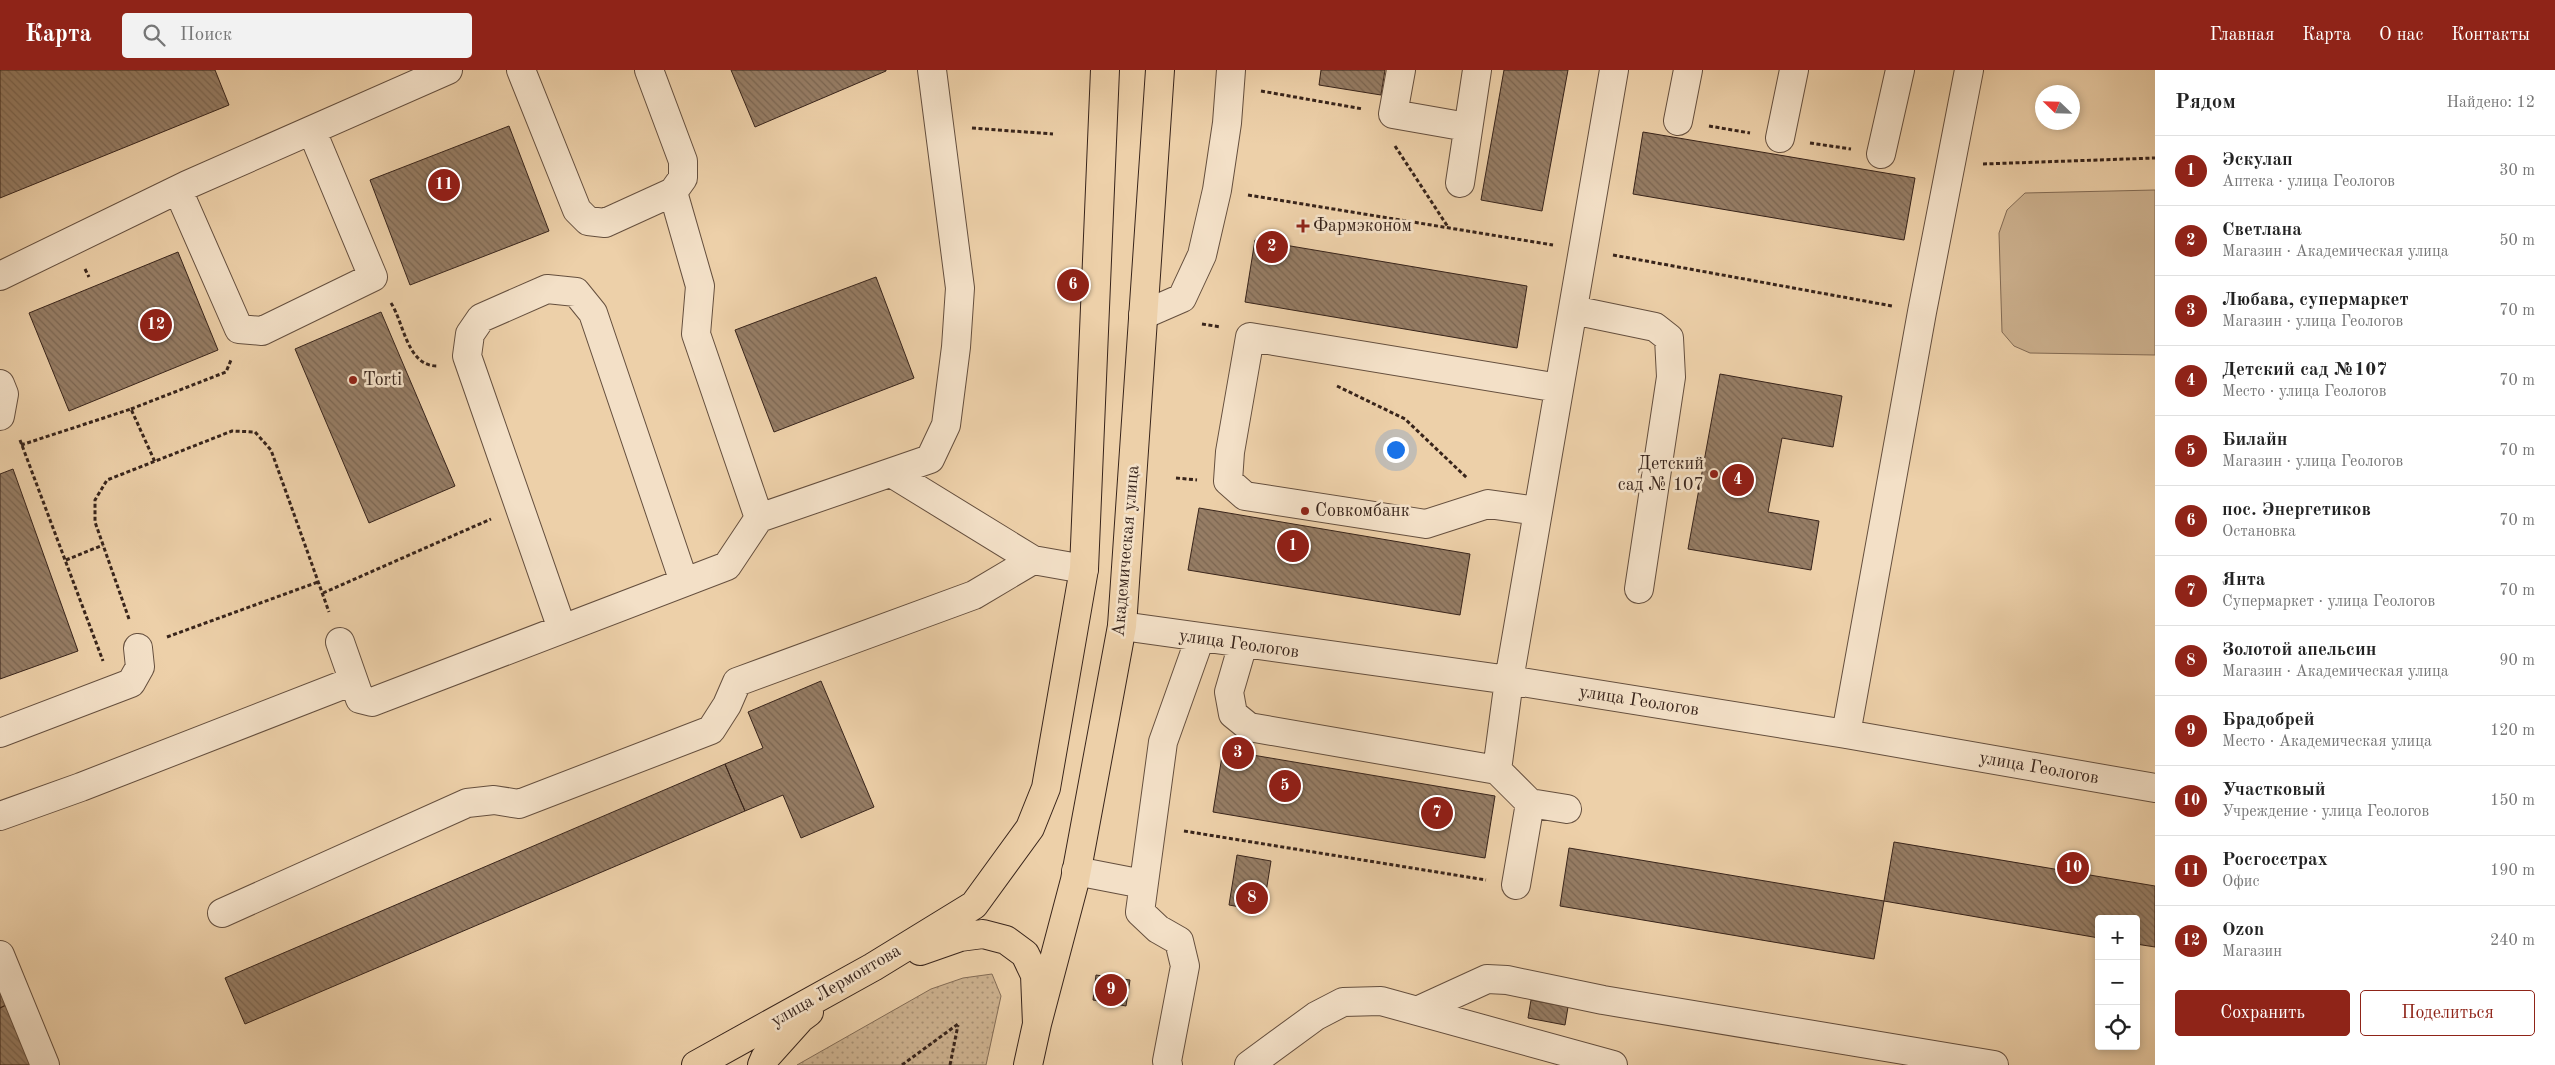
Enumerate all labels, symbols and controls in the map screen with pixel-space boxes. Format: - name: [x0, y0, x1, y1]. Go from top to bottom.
- search box: [122, 13, 472, 58]
- icon: search: [140, 21, 168, 49]
- text: Карта: [25, 23, 92, 47]
- text: Поиск: [180, 26, 232, 45]
- text: Главная: [2210, 26, 2274, 44]
- text: Карта: [2302, 26, 2351, 44]
- text: О нас: [2379, 26, 2423, 44]
- text: Контакты: [2451, 26, 2530, 44]
- north arrow: [2035, 85, 2080, 130]
- text: Рядом: [2175, 92, 2236, 113]
- text: Найдено: 12: [2446, 95, 2535, 111]
- text: Эскулап: [2222, 151, 2293, 170]
- text: 1: [2186, 163, 2196, 179]
- text: 30 m: [2499, 163, 2535, 179]
- pin: 11: [428, 166, 460, 204]
- text: Аптека · улица Геологов: [2222, 174, 2395, 190]
- place label: Фармэконом: [1313, 217, 1412, 235]
- marker: Фармэконом: [1297, 220, 1309, 232]
- text: Светлана: [2222, 221, 2302, 240]
- pin: 2: [1256, 228, 1288, 266]
- text: 2: [2186, 233, 2196, 249]
- text: 50 m: [2499, 233, 2535, 249]
- text: Магазин · Академическая улица: [2222, 244, 2449, 260]
- pin: 6: [1057, 266, 1089, 304]
- text: Любава, супермаркет: [2222, 291, 2409, 310]
- text: 3: [2186, 303, 2196, 319]
- text: 70 m: [2499, 303, 2535, 319]
- pin: 12: [140, 306, 172, 344]
- text: Магазин · улица Геологов: [2222, 314, 2403, 330]
- text: Детский сад №107: [2222, 361, 2387, 380]
- place label: Torti: [363, 371, 402, 389]
- text: 4: [2186, 373, 2196, 389]
- text: 70 m: [2499, 373, 2535, 389]
- marker: Torti: [347, 374, 359, 386]
- text: Место · улица Геологов: [2222, 384, 2386, 400]
- text: Билайн: [2222, 431, 2288, 450]
- your location: [1383, 437, 1409, 463]
- text: 5: [2186, 443, 2196, 459]
- text: 70 m: [2499, 443, 2535, 459]
- text: Магазин · улица Геологов: [2222, 454, 2403, 470]
- place label: Детский сад № 107: [1618, 455, 1704, 494]
- pin: 4: [1722, 461, 1754, 499]
- street label: Академическая улица: [1110, 464, 1142, 638]
- marker: Детский сад № 107: [1708, 468, 1720, 480]
- text: пос. Энергетиков: [2222, 501, 2371, 520]
- place label: Совкомбанк: [1315, 502, 1410, 520]
- marker: Совкомбанк: [1299, 505, 1311, 517]
- text: 6: [2186, 513, 2196, 529]
- text: 70 m: [2499, 513, 2535, 529]
- text: Остановка: [2222, 524, 2296, 540]
- pin: 1: [1277, 527, 1309, 565]
- text: Янта: [2222, 571, 2266, 590]
- text: 7: [2186, 583, 2196, 599]
- text: 70 m: [2499, 583, 2535, 599]
- text: Супермаркет · улица Геологов: [2222, 594, 2435, 610]
- street label: улица Геологов: [1178, 627, 1300, 661]
- text: Золотой апельсин: [2222, 641, 2377, 660]
- text: 8: [2186, 653, 2196, 669]
- text: 90 m: [2499, 653, 2535, 669]
- text: Магазин · Академическая улица: [2222, 664, 2449, 680]
- street label: улица Геологов: [1578, 683, 1700, 719]
- text: Брадобрей: [2222, 711, 2315, 730]
- text: 9: [2186, 723, 2196, 739]
- text: 120 m: [2490, 723, 2535, 739]
- pin: 3: [1222, 734, 1254, 772]
- text: Место · Академическая улица: [2222, 734, 2432, 750]
- street label: улица Геологов: [1978, 749, 2100, 787]
- pin: 5: [1269, 767, 1301, 805]
- text: Участковый: [2222, 781, 2326, 800]
- text: 10: [2182, 793, 2200, 809]
- text: 150 m: [2490, 793, 2535, 809]
- pin: 7: [1421, 794, 1453, 832]
- text: Учреждение · улица Геологов: [2222, 804, 2429, 820]
- pin: 10: [2057, 849, 2089, 887]
- text: Росгосстрах: [2222, 851, 2328, 870]
- text: 11: [2182, 863, 2200, 879]
- text: 190 m: [2490, 863, 2535, 879]
- text: Офис: [2222, 874, 2259, 890]
- pin: 8: [1236, 879, 1268, 917]
- map controls: [2095, 915, 2140, 1050]
- button: +: [2095, 915, 2140, 960]
- text: Ozon: [2222, 921, 2264, 940]
- text: 12: [2182, 933, 2200, 949]
- text: 240 m: [2490, 933, 2535, 949]
- street label: улица Лермонтова: [768, 941, 904, 1030]
- text: Магазин: [2222, 944, 2282, 960]
- button: −: [2095, 960, 2140, 1005]
- pin: 9: [1095, 971, 1127, 1009]
- button: Сохранить: [2175, 990, 2350, 1036]
- button: Поделиться: [2360, 990, 2535, 1036]
- button: locate: [2095, 1005, 2140, 1050]

